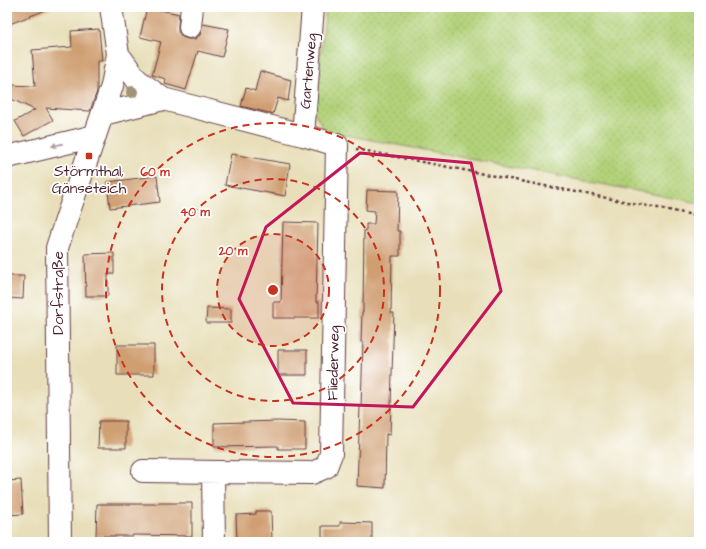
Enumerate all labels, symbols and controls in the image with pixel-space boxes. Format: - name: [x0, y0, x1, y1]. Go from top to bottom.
- street label: Gartenweg: [295, 32, 323, 110]
- one-way arrow: [51, 142, 64, 148]
- marker: Störmthal, Gänseteich: [84, 151, 94, 161]
- place label: Störmthal, Gänseteich: [52, 161, 127, 199]
- text: 60 m: [140, 164, 170, 181]
- text: 40 m: [180, 204, 211, 221]
- text: 20 m: [218, 243, 248, 260]
- street label: Dorfstraße: [48, 251, 69, 335]
- centre of rings: [266, 283, 280, 297]
- street label: Fliederweg: [322, 325, 346, 401]

